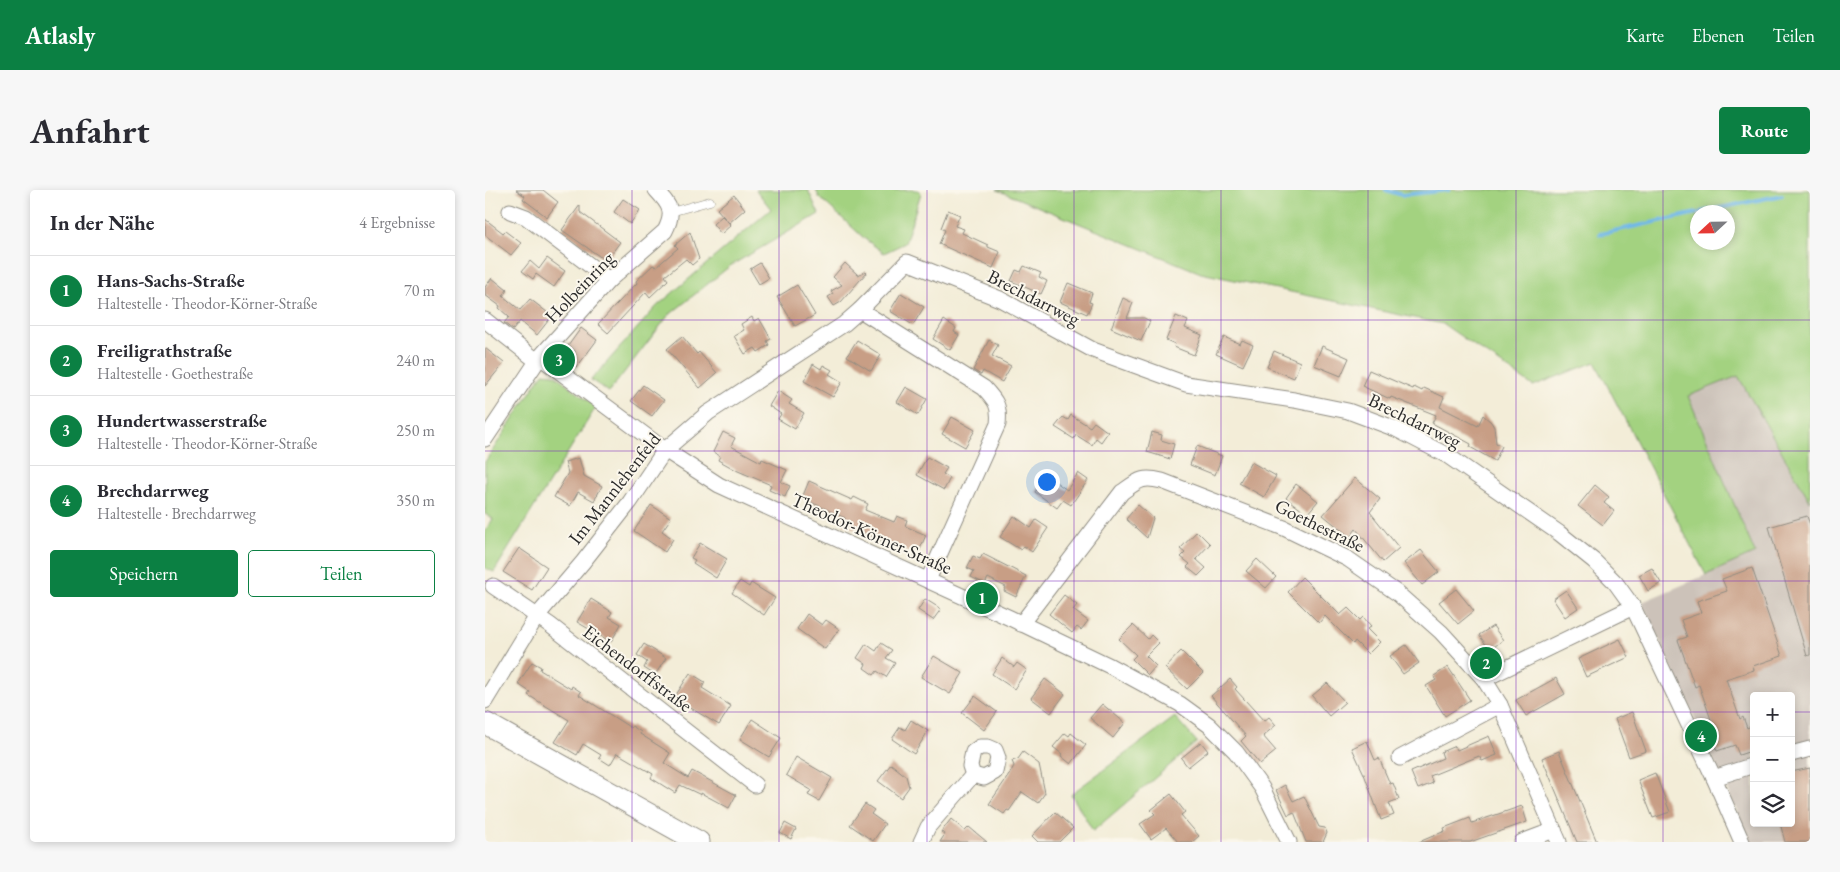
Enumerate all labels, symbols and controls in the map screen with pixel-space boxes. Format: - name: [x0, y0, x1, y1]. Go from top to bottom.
- text: Atlasly: [25, 20, 95, 51]
- text: Karte: [1626, 24, 1664, 47]
- text: Ebenen: [1692, 24, 1745, 47]
- text: Teilen: [1773, 24, 1815, 47]
- button: Route: [1719, 107, 1810, 154]
- text: Anfahrt: [30, 108, 150, 153]
- north arrow: [1690, 205, 1735, 250]
- text: In der Nähe: [50, 209, 155, 236]
- text: 4 Ergebnisse: [359, 212, 435, 233]
- street label: Holbeinring: [539, 246, 620, 328]
- street label: Brechdarrweg: [983, 264, 1085, 332]
- text: Hans-Sachs-Straße: [97, 268, 245, 293]
- text: 1: [62, 280, 70, 301]
- text: 70 m: [404, 280, 435, 301]
- text: Haltestelle · Theodor-Körner-Straße: [97, 293, 317, 314]
- text: Freiligrathstraße: [97, 338, 232, 363]
- pin: 3: [543, 341, 575, 379]
- text: 2: [62, 350, 70, 371]
- text: 240 m: [396, 350, 435, 371]
- text: Haltestelle · Goethestraße: [97, 363, 253, 384]
- street label: Brechdarrweg: [1364, 387, 1466, 454]
- text: Hundertwasserstraße: [97, 408, 267, 433]
- text: 3: [62, 420, 70, 441]
- text: 250 m: [396, 420, 435, 441]
- street label: Im Mannlehenfeld: [563, 427, 666, 550]
- text: Haltestelle · Theodor-Körner-Straße: [97, 433, 317, 454]
- your location: [1034, 469, 1060, 495]
- text: Brechdarrweg: [97, 478, 209, 503]
- street label: Theodor-Körner-Straße: [788, 487, 956, 580]
- text: 4: [62, 490, 70, 511]
- text: 350 m: [396, 490, 435, 511]
- street label: Goethestraße: [1271, 493, 1369, 558]
- text: Haltestelle · Brechdarrweg: [97, 503, 256, 524]
- button: Speichern: [50, 550, 238, 597]
- button: Teilen: [248, 550, 435, 597]
- pin: 1: [966, 579, 998, 617]
- street label: Eichendorffstraße: [578, 619, 697, 718]
- pin: 2: [1470, 644, 1502, 682]
- map controls: [1750, 692, 1795, 827]
- button: +: [1750, 692, 1795, 737]
- pin: 4: [1685, 717, 1717, 755]
- button: −: [1750, 737, 1795, 782]
- button: layers: [1750, 782, 1795, 827]

